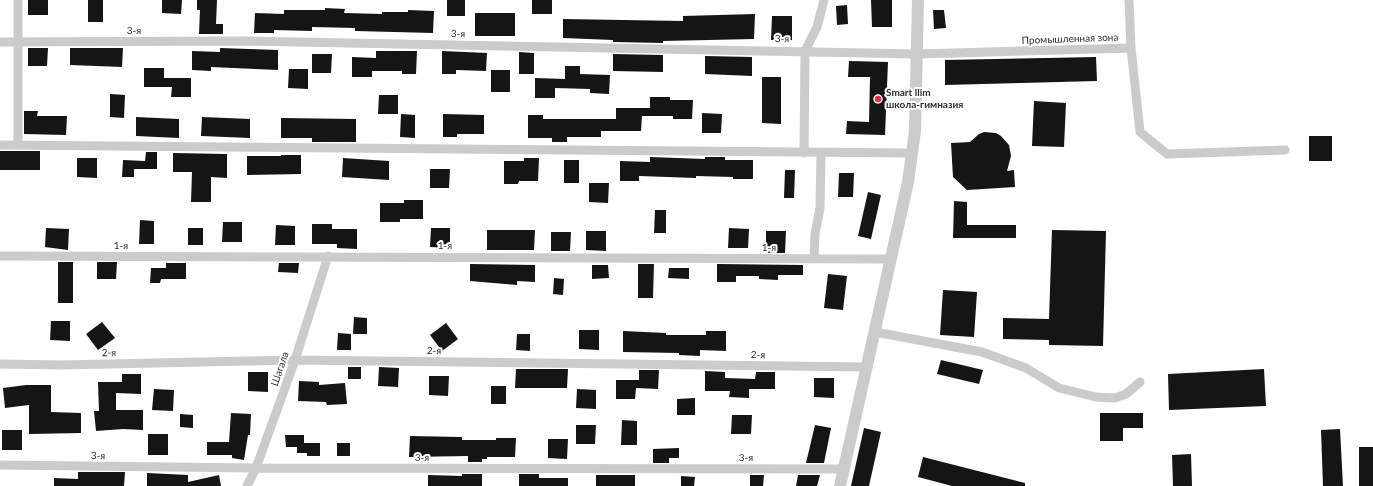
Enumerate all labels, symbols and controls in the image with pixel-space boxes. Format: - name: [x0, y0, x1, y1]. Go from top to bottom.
- street label: 3-я: [127, 25, 141, 37]
- street label: 3-я: [451, 28, 465, 40]
- street label: Промышленная зона: [1021, 31, 1119, 47]
- street label: 3-я: [775, 33, 789, 45]
- place label: Smart llim школа-гимназия: [886, 87, 963, 110]
- marker: Smart llim школа-гимназия: [873, 94, 883, 104]
- street label: 1-я: [114, 240, 128, 252]
- street label: 1-я: [438, 240, 452, 252]
- street label: 1-я: [762, 242, 776, 254]
- street label: 2-я: [427, 345, 441, 357]
- street label: 2-я: [102, 347, 116, 359]
- street label: 2-я: [751, 349, 765, 361]
- street label: Шагала: [269, 350, 291, 388]
- street label: 3-я: [91, 450, 105, 462]
- street label: 3-я: [415, 452, 429, 464]
- street label: 3-я: [739, 452, 753, 464]

